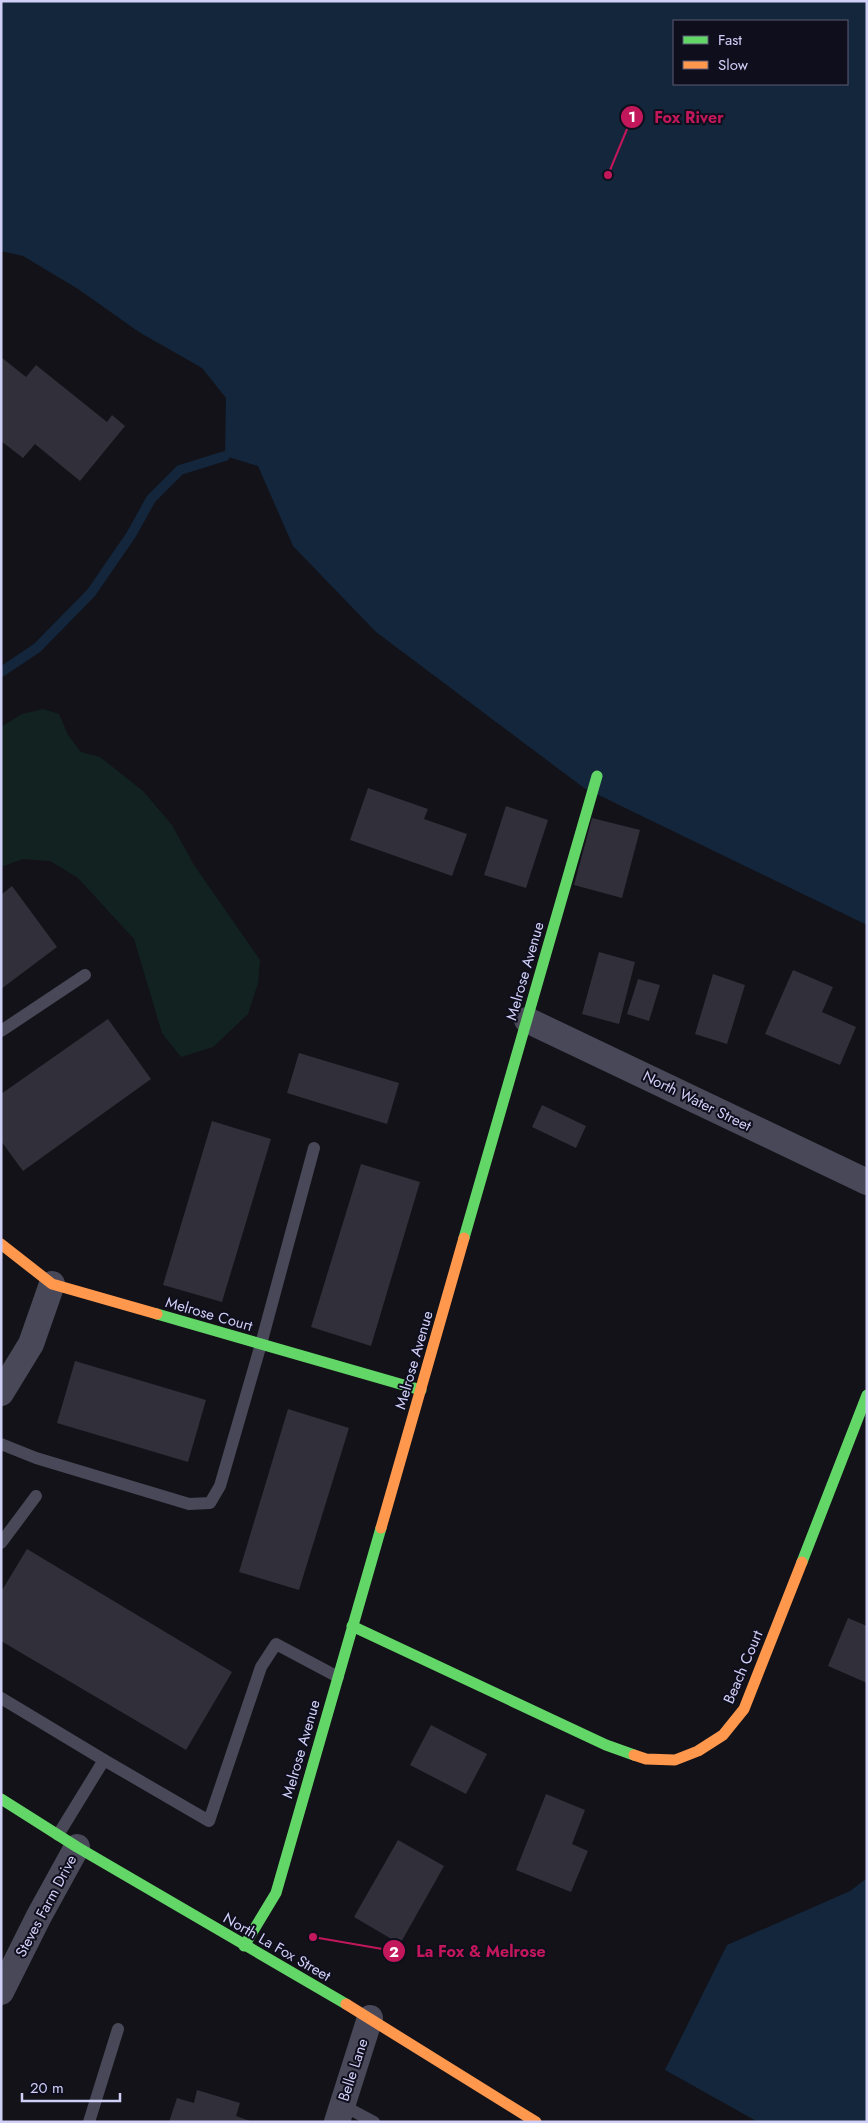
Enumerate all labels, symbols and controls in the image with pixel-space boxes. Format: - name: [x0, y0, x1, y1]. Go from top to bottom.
- legend: [673, 20, 848, 85]
- text: Fast: [718, 29, 742, 51]
- text: Slow: [718, 54, 749, 76]
- callout: Fox River: [619, 102, 734, 133]
- text: 1: [628, 106, 636, 128]
- text: Fox River: [654, 106, 724, 129]
- street label: Melrose Avenue: [500, 919, 550, 1023]
- street label: North Water Street: [639, 1065, 755, 1137]
- street label: Melrose Court: [163, 1291, 256, 1337]
- street label: Melrose Avenue: [389, 1308, 439, 1412]
- street label: Beach Court: [718, 1626, 769, 1707]
- street label: Melrose Avenue: [276, 1697, 326, 1801]
- street label: Steves Farm Drive: [10, 1851, 82, 1961]
- street label: North La Fox Street: [219, 1907, 335, 1987]
- callout: La Fox & Melrose: [382, 1936, 556, 1967]
- text: La Fox & Melrose: [416, 1940, 546, 1963]
- text: 2: [389, 1941, 399, 1963]
- street label: Belle Lane: [333, 2036, 374, 2104]
- scale bar: [22, 2070, 120, 2102]
- text: 20 m: [30, 2077, 64, 2099]

